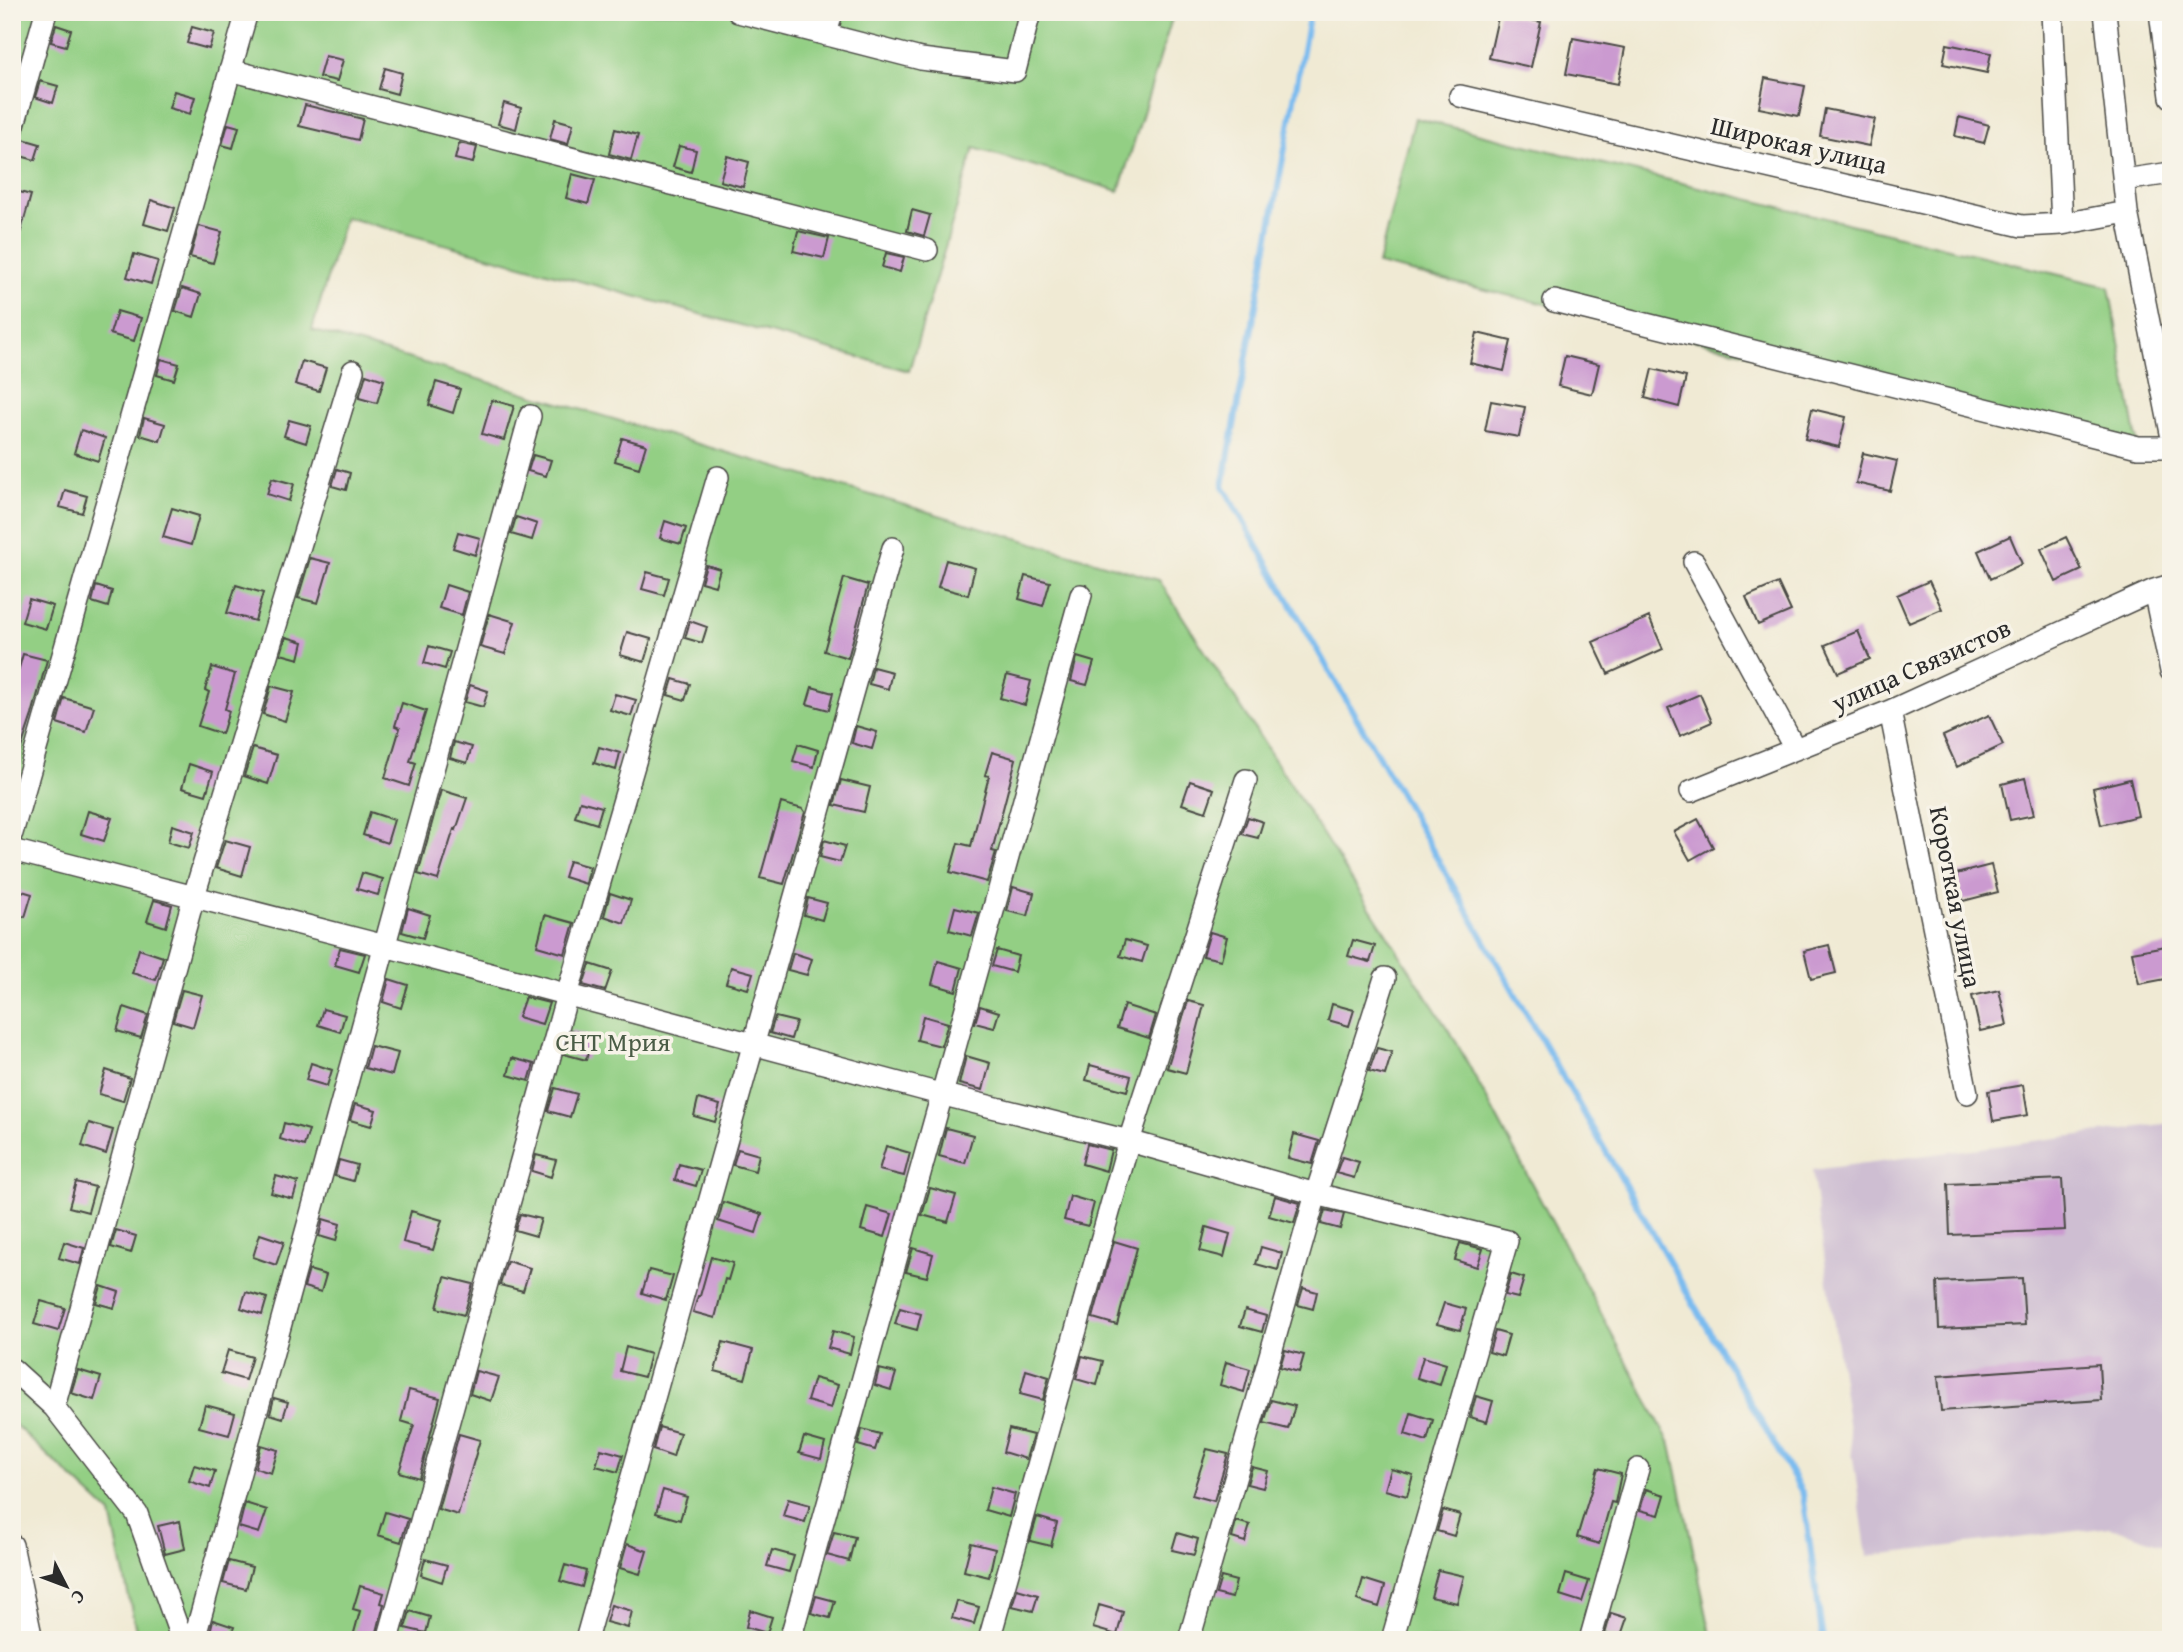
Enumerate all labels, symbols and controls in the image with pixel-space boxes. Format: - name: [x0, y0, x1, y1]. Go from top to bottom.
- street label: Широкая улица: [1707, 105, 1892, 184]
- street label: улица Связистов: [1824, 608, 2017, 722]
- street label: Короткая улица: [1920, 803, 1993, 992]
- park label: СНТ Мрия: [556, 1022, 670, 1061]
- north arrow: [32, 1550, 102, 1620]
- text: С: [64, 1584, 93, 1611]

